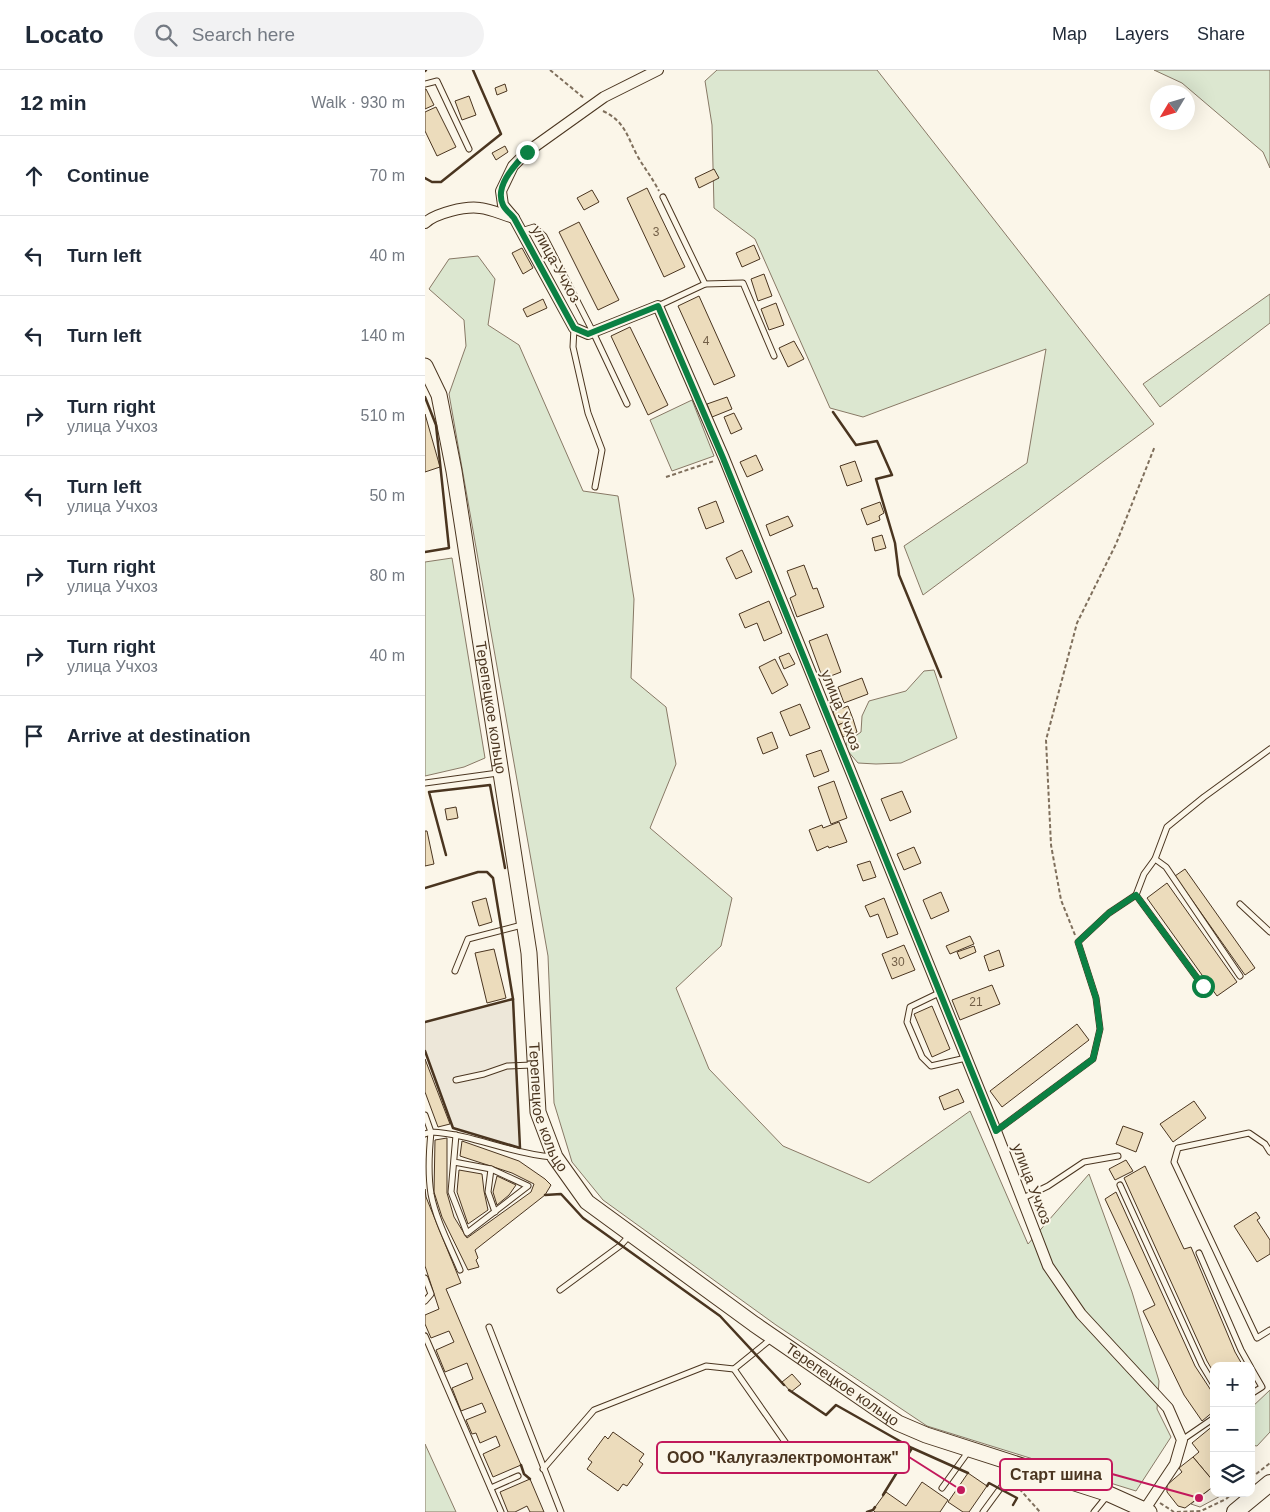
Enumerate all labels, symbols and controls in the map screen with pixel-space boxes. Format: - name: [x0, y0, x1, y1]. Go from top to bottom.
- search box: [134, 12, 484, 57]
- text: Locato: [25, 21, 104, 48]
- icon: search: [152, 21, 180, 49]
- text: Search here: [192, 24, 295, 45]
- text: Map: [1052, 24, 1087, 44]
- text: Layers: [1115, 24, 1169, 44]
- text: Share: [1197, 24, 1245, 44]
- north arrow: [1150, 85, 1195, 130]
- text: 12 min: [20, 91, 87, 114]
- text: Walk · 930 m: [311, 94, 405, 111]
- route end: [516, 141, 539, 164]
- icon: ahead: [20, 162, 48, 190]
- text: Continue: [67, 165, 149, 186]
- text: 70 m: [369, 167, 405, 184]
- street label: улица Учхоз: [528, 222, 585, 305]
- house number: 3: [653, 225, 660, 239]
- icon: left: [20, 242, 48, 270]
- text: Turn left: [67, 245, 142, 266]
- text: 40 m: [369, 247, 405, 264]
- icon: left: [20, 322, 48, 350]
- text: Turn left: [67, 325, 142, 346]
- text: 140 m: [361, 327, 405, 344]
- house number: 4: [703, 334, 710, 348]
- text: Turn right: [67, 396, 155, 417]
- icon: right: [20, 402, 48, 430]
- text: 510 m: [361, 407, 405, 424]
- text: улица Учхоз: [67, 418, 158, 435]
- text: Turn left: [67, 476, 142, 497]
- icon: left: [20, 482, 48, 510]
- text: 50 m: [369, 487, 405, 504]
- text: улица Учхоз: [67, 498, 158, 515]
- text: Turn right: [67, 556, 155, 577]
- icon: right: [20, 562, 48, 590]
- text: 80 m: [369, 567, 405, 584]
- text: улица Учхоз: [67, 578, 158, 595]
- text: Turn right: [67, 636, 155, 657]
- street label: Терепецкое кольцо: [473, 640, 510, 775]
- icon: right: [20, 642, 48, 670]
- text: 40 m: [369, 647, 405, 664]
- text: улица Учхоз: [67, 658, 158, 675]
- street label: улица Учхоз: [818, 667, 865, 753]
- icon: arrive: [20, 722, 48, 750]
- text: Arrive at destination: [67, 725, 251, 746]
- house number: 30: [891, 955, 905, 969]
- route start: [1192, 975, 1215, 998]
- house number: 21: [969, 995, 983, 1009]
- street label: Терепецкое кольцо: [526, 1042, 572, 1175]
- street label: улица Учхоз: [1009, 1141, 1056, 1227]
- street label: Терепецкое кольцо: [782, 1339, 903, 1429]
- map controls: [1210, 1362, 1255, 1497]
- button: +: [1210, 1362, 1255, 1407]
- button: −: [1210, 1407, 1255, 1452]
- callout: ООО "Калугаэлектромонтаж": [657, 1442, 909, 1473]
- text: ООО "Калугаэлектромонтаж": [667, 1449, 899, 1466]
- button: layers: [1210, 1452, 1255, 1497]
- callout: Старт шина: [1000, 1459, 1112, 1490]
- text: Старт шина: [1010, 1466, 1102, 1483]

